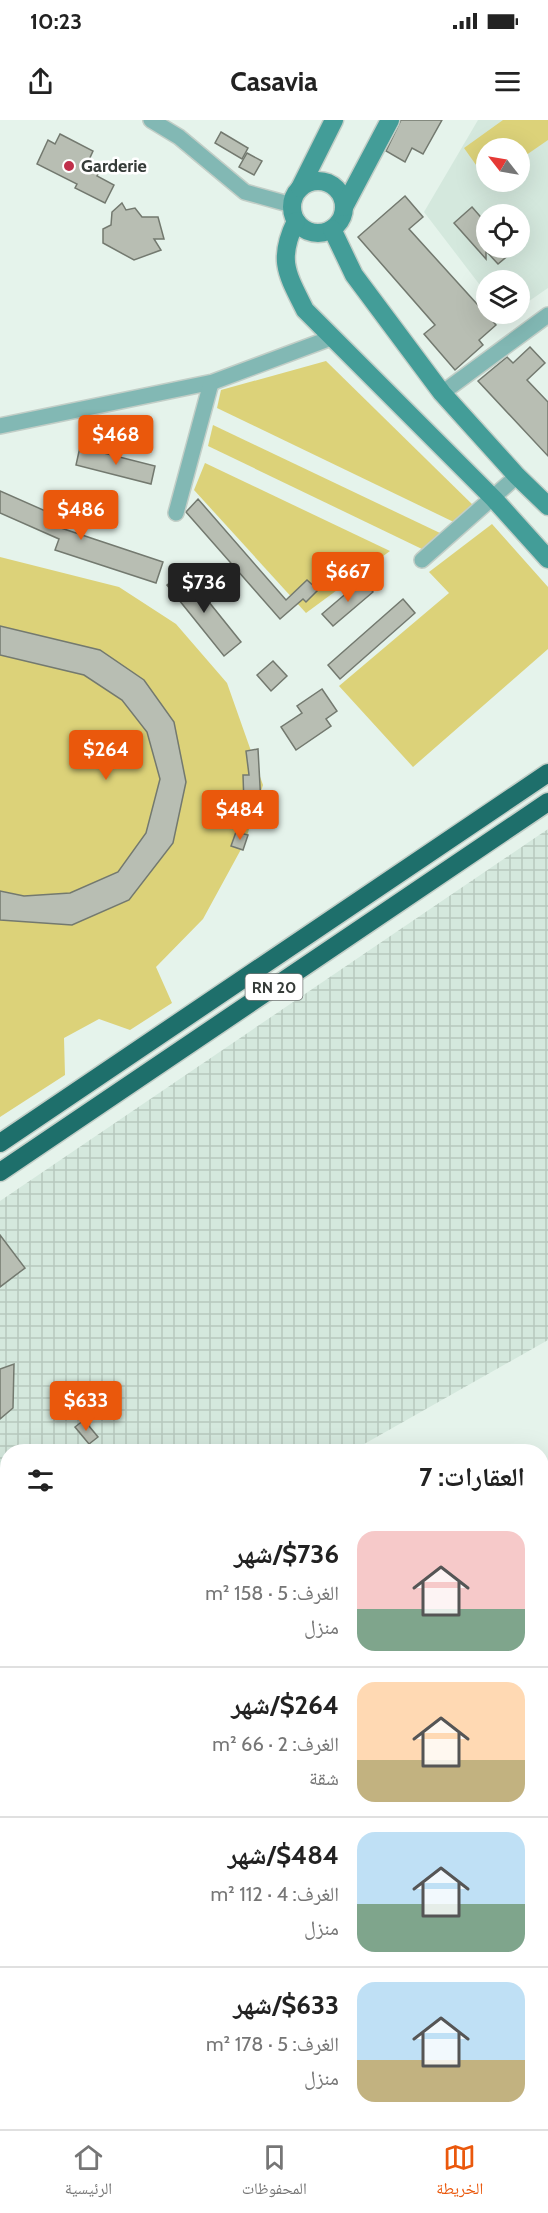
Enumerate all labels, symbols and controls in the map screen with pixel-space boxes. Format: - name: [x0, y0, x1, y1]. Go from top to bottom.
- text: 10:23: [30, 8, 82, 35]
- icon: share: [24, 65, 57, 98]
- text: Casavia: [230, 65, 318, 98]
- icon: menu: [491, 65, 524, 98]
- north arrow: [476, 138, 530, 192]
- map controls: [476, 138, 530, 324]
- place label: Garderie: [81, 155, 147, 177]
- marker: Garderie: [62, 159, 76, 173]
- button: locate: [476, 204, 530, 258]
- button: layers: [476, 270, 530, 324]
- pin: $468: [80, 415, 152, 466]
- text: $468: [92, 422, 140, 446]
- pin: $486: [45, 490, 117, 541]
- text: $486: [57, 497, 105, 521]
- pin: $667: [312, 552, 384, 603]
- text: $667: [326, 559, 370, 583]
- pin: $736: [168, 563, 240, 614]
- text: $736: [182, 570, 226, 594]
- pin: $264: [70, 730, 142, 781]
- text: $264: [83, 737, 129, 761]
- pin: $484: [204, 790, 276, 841]
- text: $484: [216, 797, 264, 821]
- road number: RN 20: [246, 974, 302, 1000]
- pin: $633: [50, 1381, 122, 1432]
- text: $633: [64, 1388, 108, 1412]
- text: العقارات: 7: [419, 1461, 525, 1493]
- icon: filters: [24, 1464, 57, 1497]
- text: $736/شهر: [234, 1538, 339, 1570]
- icon: home: [405, 1555, 477, 1627]
- text: الغرف: 5 · 158 m²: [205, 1581, 339, 1605]
- text: منزل: [304, 1615, 339, 1639]
- text: $264/شهر: [231, 1689, 339, 1721]
- icon: home: [405, 1706, 477, 1778]
- text: الغرف: 2 · 66 m²: [212, 1732, 339, 1756]
- text: شقة: [309, 1766, 339, 1790]
- text: $484/شهر: [228, 1839, 339, 1871]
- icon: home: [405, 1856, 477, 1928]
- text: الغرف: 4 · 112 m²: [210, 1882, 339, 1906]
- text: منزل: [304, 1916, 339, 1940]
- text: $633/شهر: [233, 1989, 339, 2021]
- icon: home: [405, 2006, 477, 2078]
- text: الغرف: 5 · 178 m²: [206, 2032, 339, 2056]
- text: منزل: [304, 2066, 339, 2090]
- tab: الرئيسية: [65, 2141, 112, 2204]
- tab: المحفوظات: [242, 2141, 307, 2204]
- tab: الخريطة: [436, 2141, 483, 2204]

